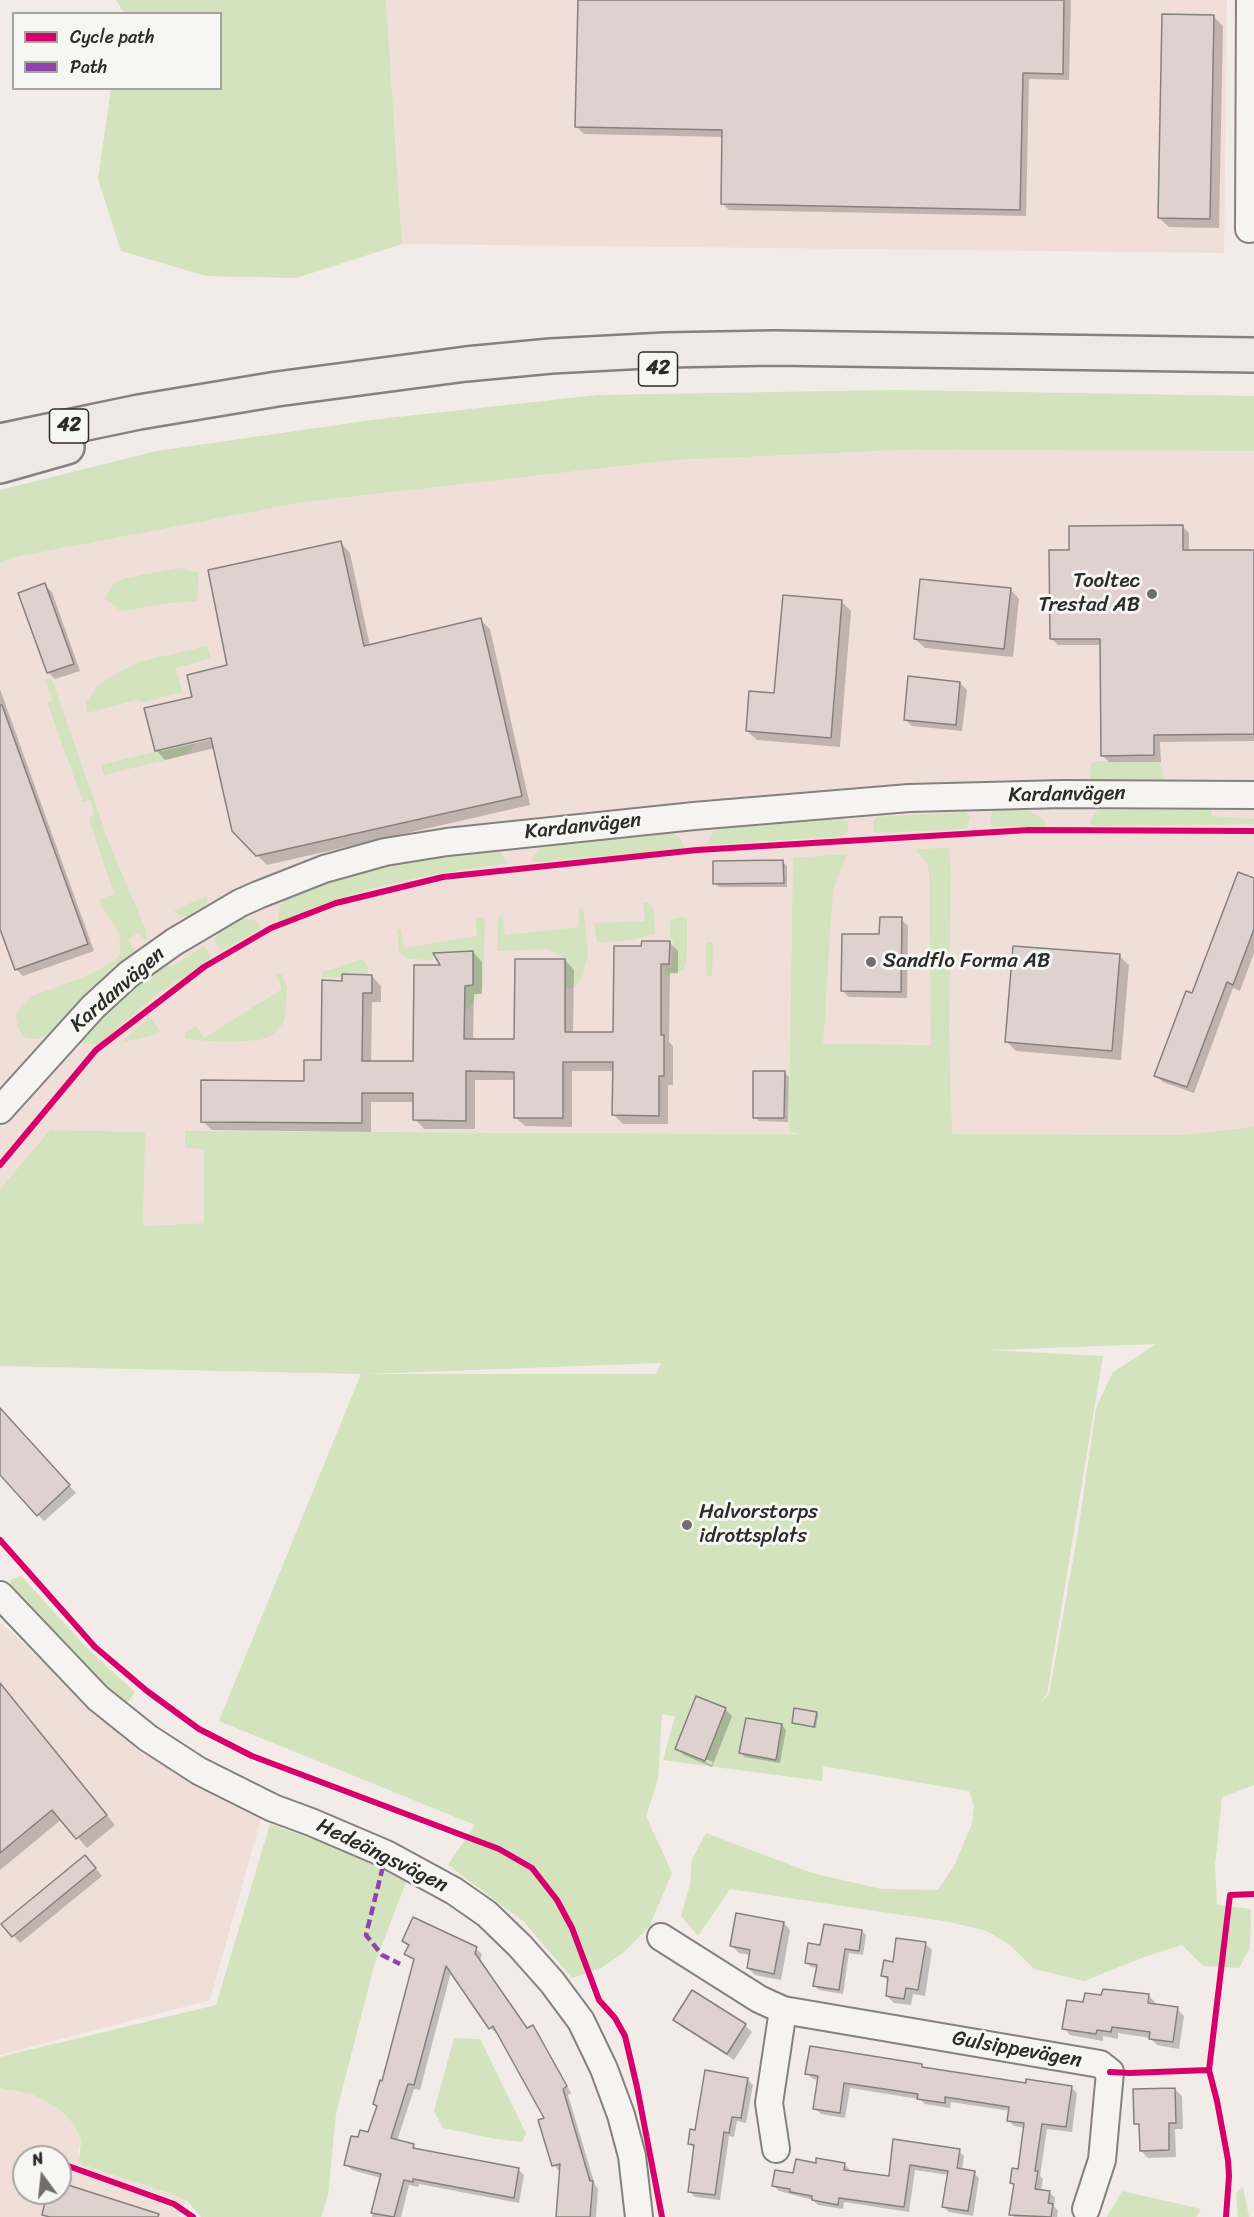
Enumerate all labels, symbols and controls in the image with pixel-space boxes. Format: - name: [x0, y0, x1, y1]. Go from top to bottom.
- legend: [12, 12, 222, 90]
- text: Cycle path: [70, 21, 154, 53]
- text: Path: [70, 51, 107, 83]
- road number: 42: [638, 352, 678, 386]
- road number: 42: [50, 409, 88, 443]
- place label: Tooltec Trestad AB: [1039, 569, 1140, 619]
- marker: Tooltec Trestad AB: [1145, 587, 1159, 601]
- street label: Kardanvägen: [1008, 781, 1126, 809]
- street label: Kardanvägen: [523, 808, 643, 846]
- street label: Kardanvägen: [65, 942, 171, 1038]
- place label: Sandflo Forma AB: [883, 949, 1050, 975]
- marker: Sandflo Forma AB: [864, 955, 878, 969]
- place label: Halvorstorps idrottsplats: [699, 1500, 818, 1550]
- marker: Halvorstorps idrottsplats: [680, 1518, 694, 1532]
- street label: Hedeängsvägen: [312, 1813, 452, 1899]
- street label: Gulsippevägen: [950, 2026, 1084, 2074]
- text: N: [29, 2144, 47, 2175]
- north arrow: [12, 2145, 72, 2205]

